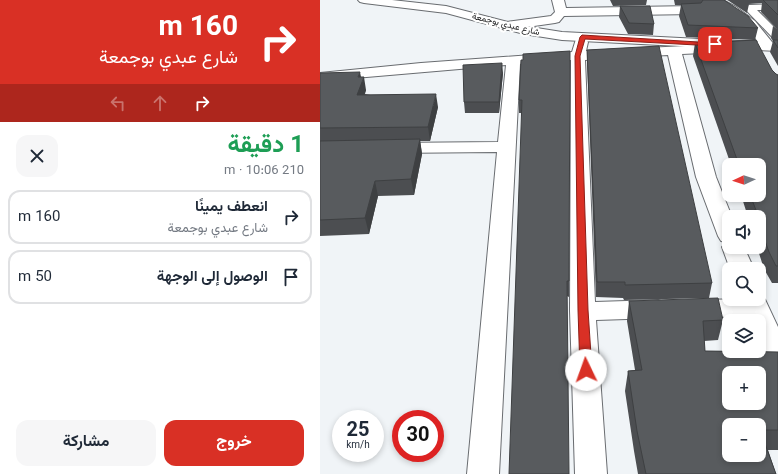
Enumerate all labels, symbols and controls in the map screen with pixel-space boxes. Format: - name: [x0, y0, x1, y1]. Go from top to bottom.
- text: 160 m: [158, 6, 238, 50]
- street label: شارع عبدي بوجمعة: [470, 10, 541, 40]
- icon: right: [252, 16, 304, 68]
- pin: [698, 27, 732, 61]
- icon: arrive: [704, 33, 726, 55]
- text: شارع عبدي بوجمعة: [99, 45, 238, 73]
- icon: left: [107, 92, 129, 114]
- icon: ahead: [149, 92, 171, 114]
- icon: right: [191, 92, 213, 114]
- text: 1 دقيقة: [228, 127, 304, 165]
- button: close: [16, 135, 58, 177]
- north arrow: [722, 158, 766, 202]
- map controls: [722, 158, 766, 462]
- text: 210 m · 10:06: [224, 161, 304, 181]
- text: انعطف يمينًا: [195, 196, 268, 219]
- text: 160 m: [18, 206, 60, 229]
- icon: right: [280, 206, 302, 228]
- button: sound: [722, 210, 766, 254]
- text: شارع عبدي بوجمعة: [168, 219, 268, 239]
- button: search: [722, 262, 766, 306]
- text: 50 m: [18, 266, 52, 289]
- text: الوصول إلى الوجهة: [157, 266, 268, 289]
- icon: arrive: [280, 266, 302, 288]
- button: layers: [722, 314, 766, 358]
- position arrow: [565, 349, 607, 391]
- button: +: [722, 366, 766, 410]
- speed limit sign: 30: [392, 410, 444, 462]
- text: 25: [347, 415, 369, 447]
- button: −: [722, 418, 766, 462]
- button: مشاركة: [16, 420, 156, 466]
- button: خروج: [164, 420, 304, 466]
- text: km/h: [346, 438, 370, 453]

